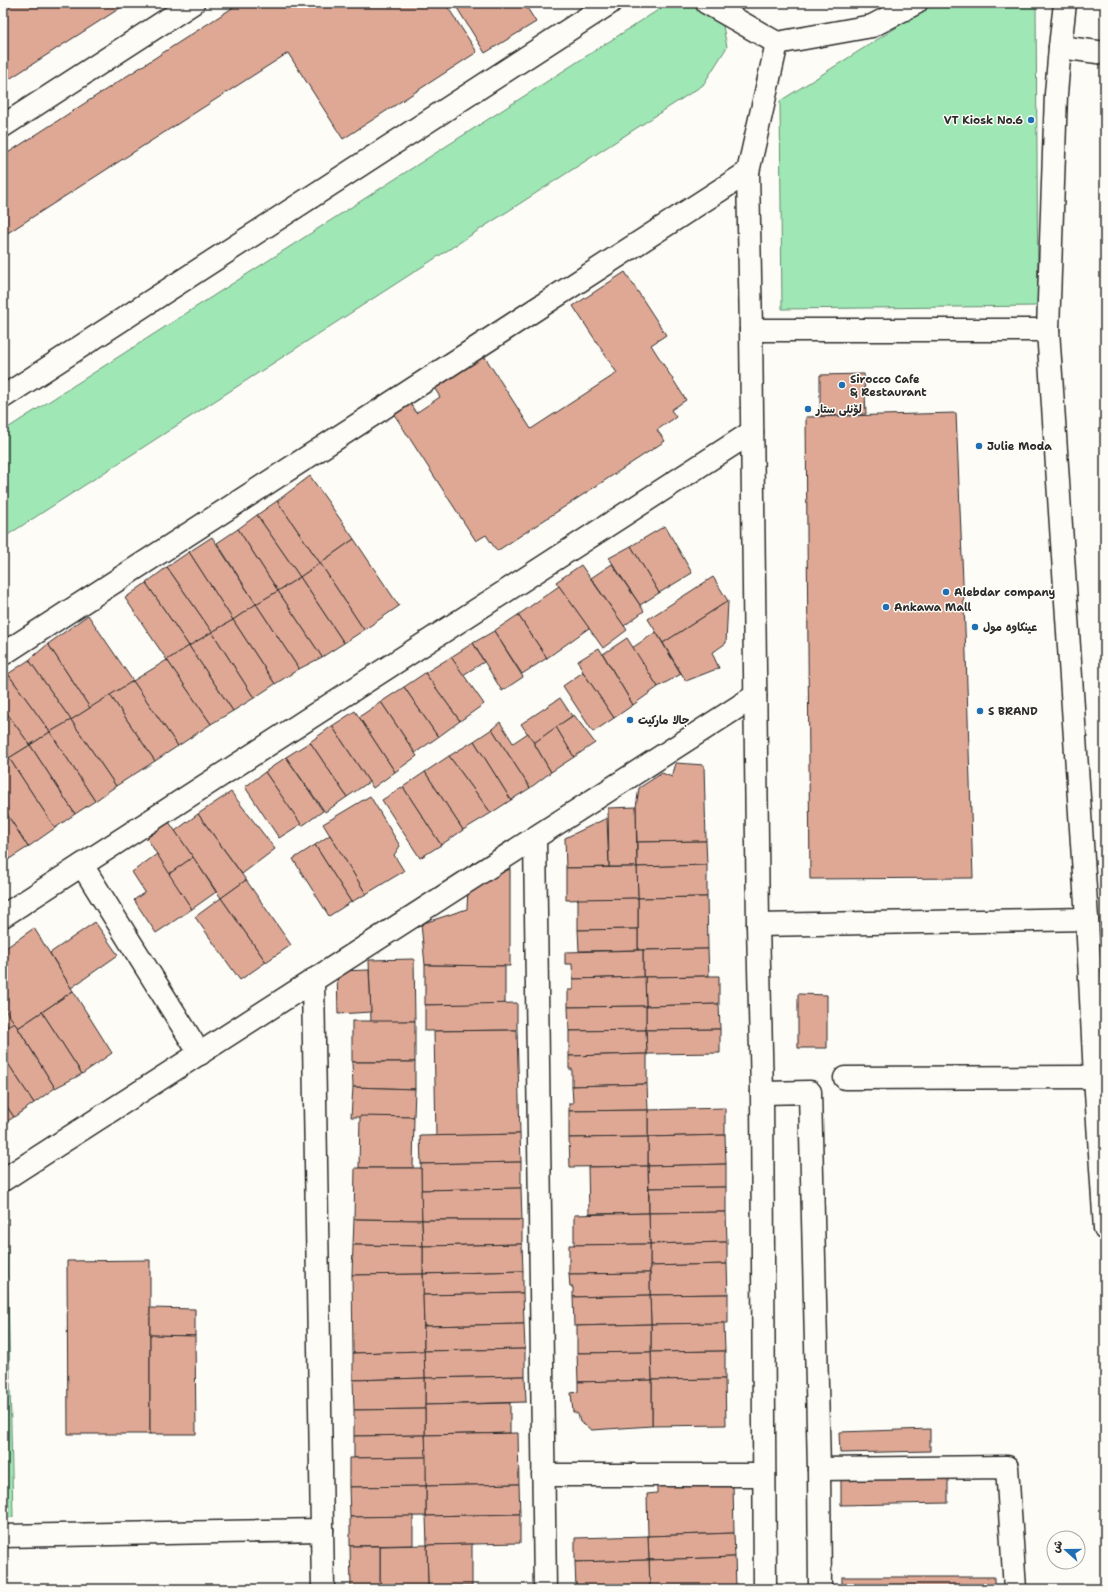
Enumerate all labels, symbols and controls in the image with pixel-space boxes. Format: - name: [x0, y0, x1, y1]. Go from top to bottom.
- place label: VT Kiosk No.6: [944, 113, 1023, 128]
- marker: VT Kiosk No.6: [1026, 115, 1036, 125]
- place label: Sirocco Cafe & Restaurant: [850, 372, 927, 400]
- marker: Sirocco Cafe & Restaurant: [837, 380, 847, 390]
- place label: لۆنلی ستار: [815, 402, 862, 417]
- marker: لۆنلی ستار: [803, 404, 813, 414]
- place label: Julie Moda: [987, 439, 1052, 454]
- marker: Julie Moda: [974, 441, 984, 451]
- place label: Alebdar company: [954, 585, 1056, 600]
- marker: Alebdar company: [941, 587, 951, 597]
- place label: Ankawa Mall: [894, 600, 972, 615]
- marker: Ankawa Mall: [881, 602, 891, 612]
- place label: عينكاوه مول: [983, 620, 1037, 635]
- marker: عينكاوه مول: [970, 622, 980, 632]
- place label: S BRAND: [988, 704, 1038, 719]
- marker: S BRAND: [975, 706, 985, 716]
- place label: جالا ماركيت: [638, 713, 689, 728]
- marker: جالا ماركيت: [625, 715, 635, 725]
- north arrow: [1046, 1530, 1086, 1570]
- text: ش: [1048, 1538, 1066, 1555]

